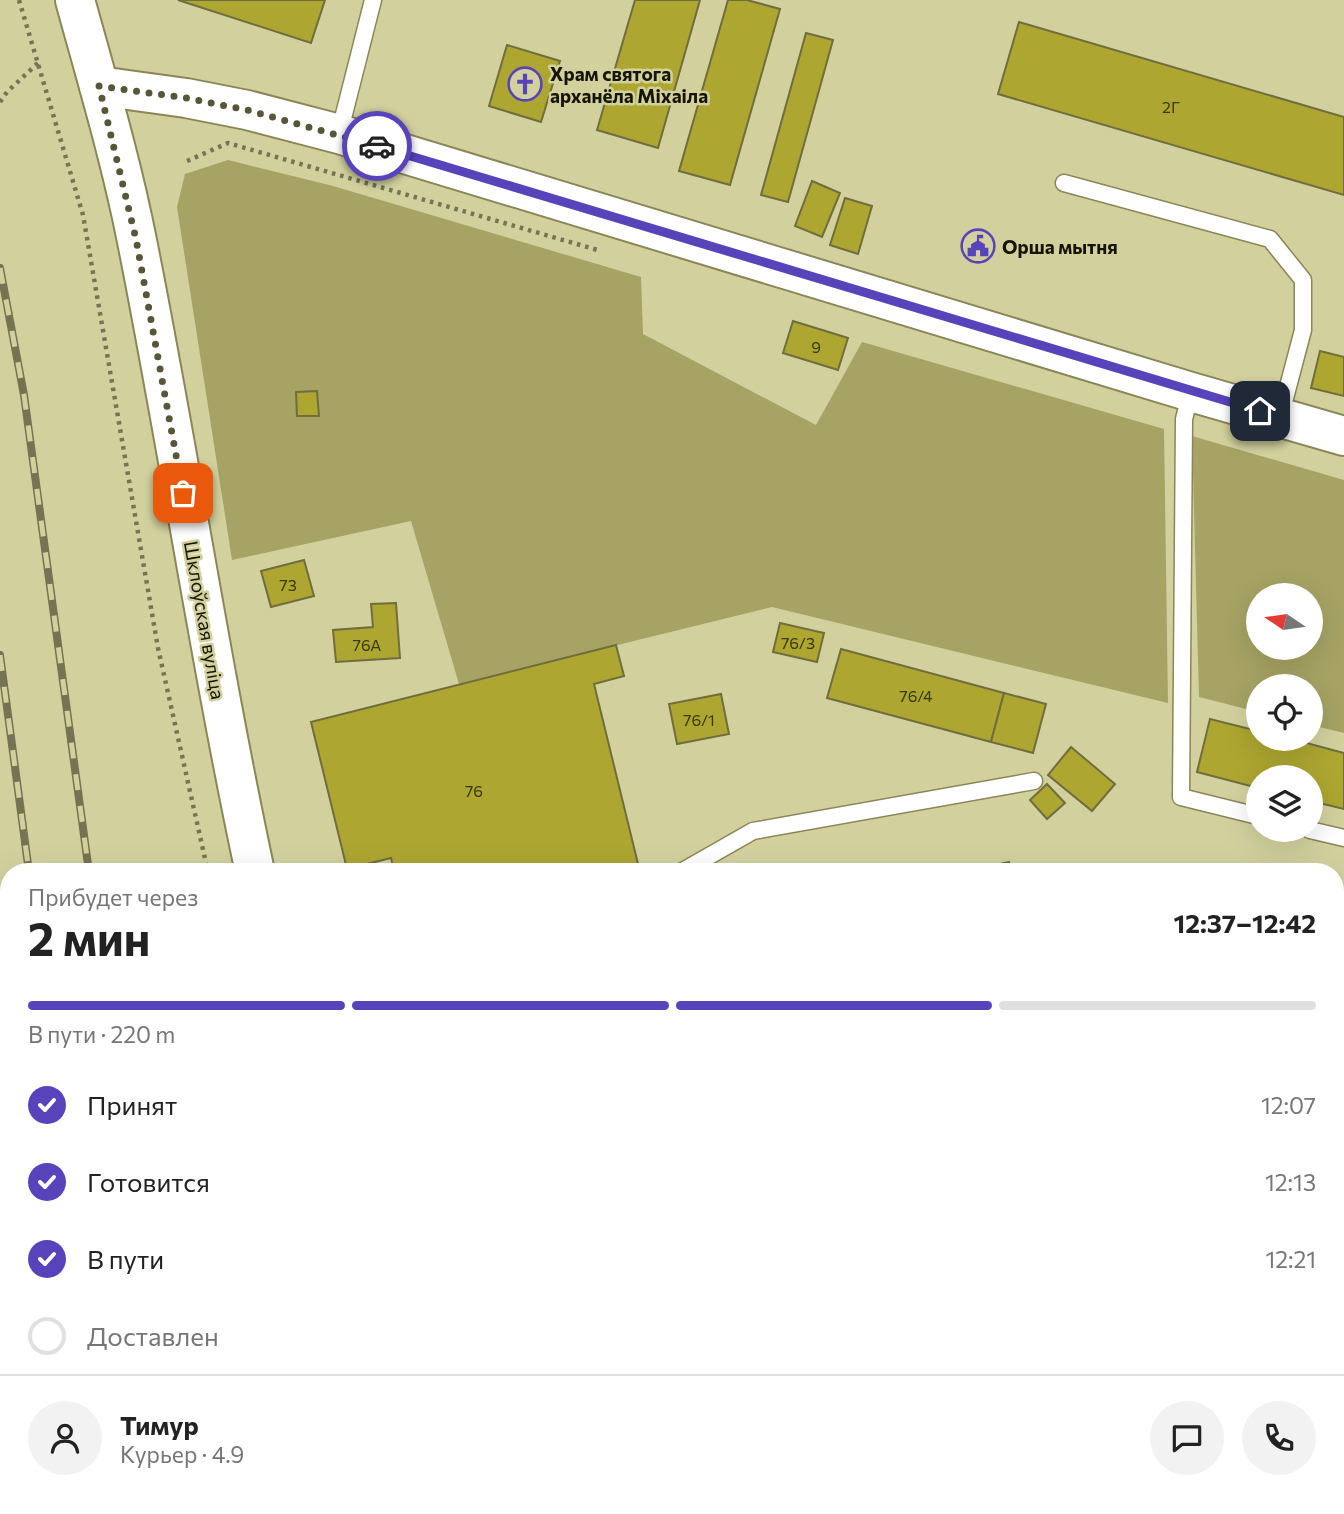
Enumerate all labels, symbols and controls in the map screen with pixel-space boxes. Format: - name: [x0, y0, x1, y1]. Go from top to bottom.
- place label: Храм святога арханёла Міхаіла: [550, 62, 708, 107]
- church icon: Храм святога арханёла Міхаіла: [506, 65, 544, 103]
- house number: 2Г: [1162, 97, 1180, 116]
- courier: [342, 111, 412, 181]
- icon: car: [358, 127, 396, 165]
- public building icon: Орша мытня: [959, 227, 997, 265]
- place label: Орша мытня: [1002, 235, 1118, 258]
- house number: 9: [811, 337, 821, 356]
- pin: [1230, 381, 1290, 441]
- icon: home: [1241, 392, 1279, 430]
- pin: [153, 463, 213, 523]
- icon: bag: [164, 474, 202, 512]
- street label: Шклоўская вуліца: [180, 539, 230, 701]
- house number: 73: [279, 575, 297, 594]
- north arrow: [1246, 583, 1323, 660]
- map controls: [1246, 583, 1323, 842]
- house number: 76/3: [781, 633, 815, 652]
- house number: 76А: [353, 635, 381, 654]
- button: locate: [1246, 674, 1323, 751]
- house number: 76/4: [899, 686, 933, 705]
- house number: 76/1: [683, 710, 715, 729]
- button: layers: [1246, 765, 1323, 842]
- house number: 76: [465, 781, 483, 800]
- text: Прибудет через: [28, 883, 198, 911]
- text: 12:37–12:42: [1173, 907, 1316, 938]
- text: 2 мин: [28, 909, 150, 965]
- text: В пути · 220 m: [28, 1020, 175, 1048]
- icon: check: [28, 1086, 66, 1124]
- text: Принят: [87, 1089, 177, 1120]
- text: 12:07: [1261, 1091, 1316, 1119]
- icon: check: [28, 1163, 66, 1201]
- text: Готовится: [87, 1166, 210, 1197]
- text: 12:13: [1265, 1168, 1316, 1196]
- icon: check: [28, 1240, 66, 1278]
- text: В пути: [87, 1243, 164, 1274]
- text: 12:21: [1265, 1245, 1316, 1273]
- text: Доставлен: [87, 1320, 219, 1351]
- button: person: [28, 1401, 102, 1475]
- button: chat: [1150, 1401, 1224, 1475]
- button: phone: [1242, 1401, 1316, 1475]
- text: Тимур: [120, 1409, 199, 1440]
- text: Курьер · 4.9: [120, 1440, 244, 1468]

